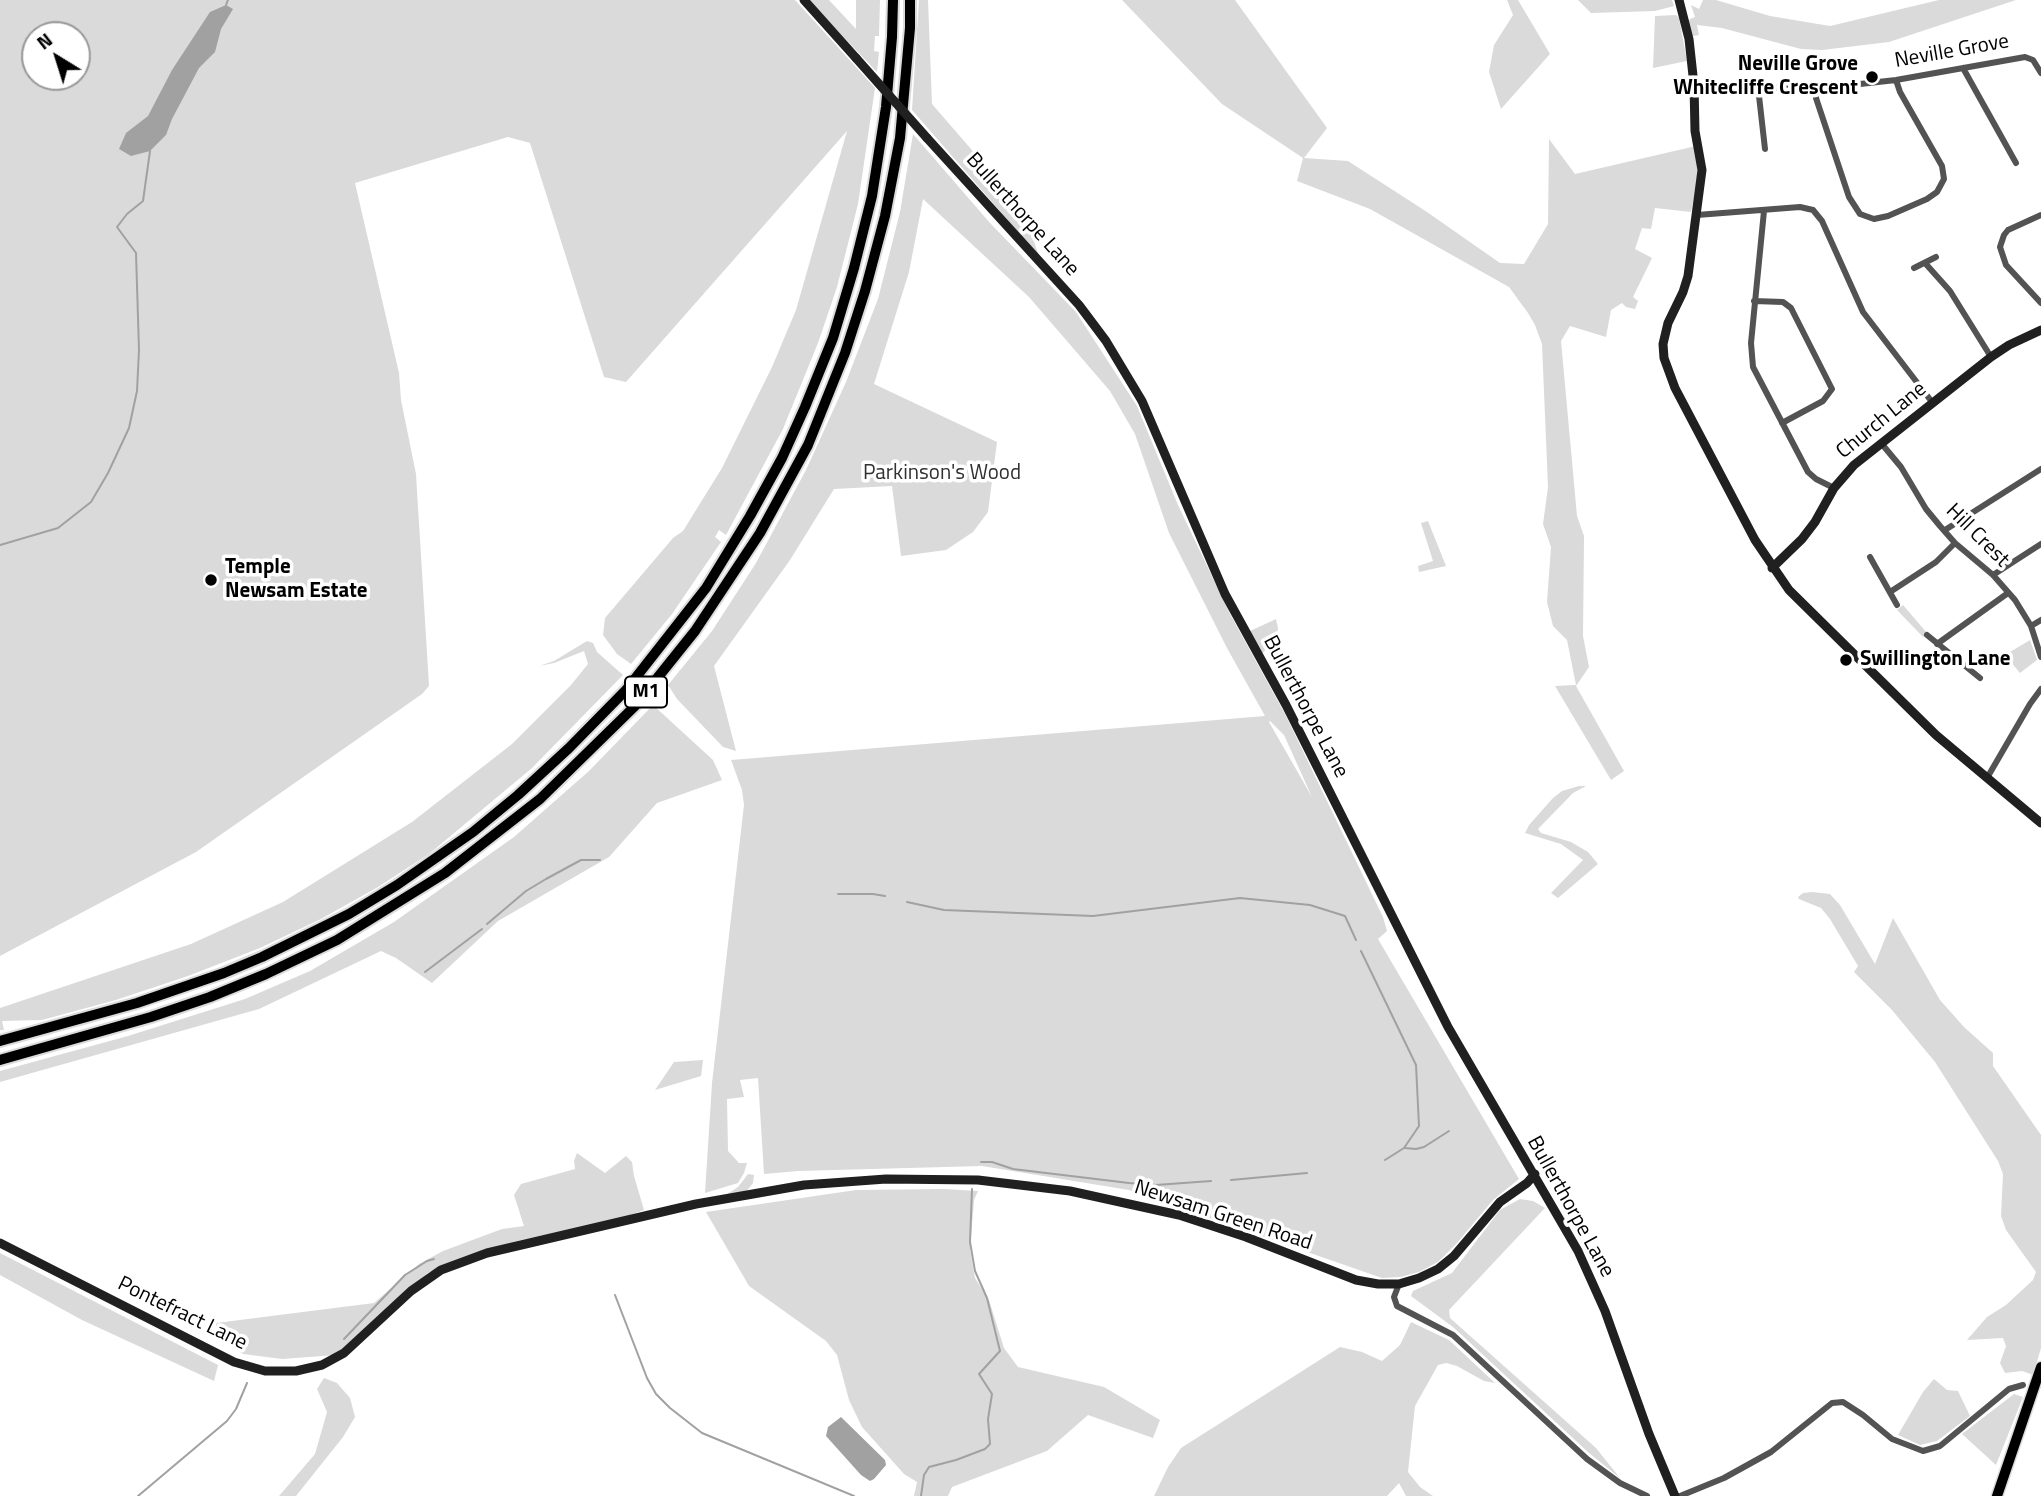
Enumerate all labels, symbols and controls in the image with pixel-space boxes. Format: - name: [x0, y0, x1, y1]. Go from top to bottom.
- north arrow: [21, 21, 91, 91]
- text: N: [30, 25, 58, 56]
- street label: Neville Grove: [1893, 30, 2011, 74]
- place label: Neville Grove Whitecliffe Crescent: [1673, 52, 1858, 102]
- marker: Neville Grove Whitecliffe Crescent: [1864, 69, 1880, 85]
- street label: Bullerthorpe Lane: [960, 148, 1084, 282]
- street label: Church Lane: [1832, 377, 1932, 465]
- park label: Parkinson's Wood: [863, 461, 1021, 487]
- street label: Hill Crest: [1940, 499, 2014, 573]
- place label: Temple Newsam Estate: [225, 555, 368, 605]
- marker: Temple Newsam Estate: [203, 572, 219, 588]
- street label: Bullerthorpe Lane: [1257, 632, 1353, 782]
- place label: Swillington Lane: [1860, 647, 2011, 673]
- marker: Swillington Lane: [1838, 652, 1854, 668]
- road number: M1: [625, 677, 667, 708]
- street label: Bullerthorpe Lane: [1521, 1132, 1619, 1282]
- street label: Newsam Green Road: [1131, 1175, 1315, 1257]
- street label: Pontefract Lane: [113, 1272, 251, 1356]

